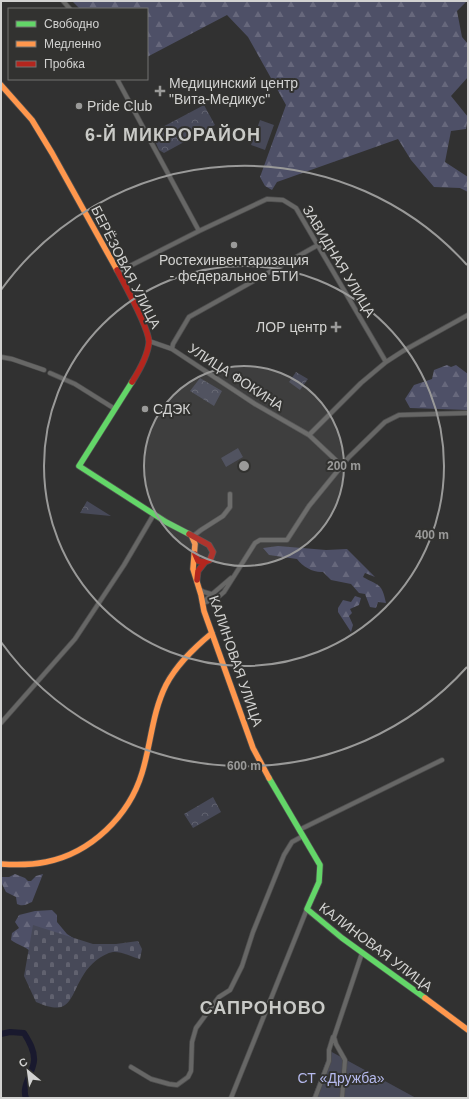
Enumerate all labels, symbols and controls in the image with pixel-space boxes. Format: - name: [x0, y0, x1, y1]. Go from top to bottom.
- legend: [8, 8, 148, 80]
- text: Свободно: [44, 17, 99, 31]
- text: Медленно: [44, 37, 101, 51]
- text: Пробка: [44, 57, 85, 71]
- place label: Медицинский центр "Вита-Медикус": [169, 75, 298, 107]
- marker: Медицинский центр "Вита-Медикус": [154, 85, 166, 97]
- place label: Pride Club: [87, 98, 153, 114]
- marker: Pride Club: [74, 101, 84, 111]
- district label: 6-Й МИКРОРАЙОН: [85, 124, 261, 145]
- street label: ЗАВИДНАЯ УЛИЦА: [299, 202, 379, 320]
- street label: БЕРЁЗОВАЯ УЛИЦА: [88, 203, 164, 332]
- marker: Ростехинвентаризация - федеральное БТИ: [229, 240, 239, 250]
- place label: Ростехинвентаризация - федеральное БТИ: [159, 252, 309, 284]
- place label: ЛОР центр: [256, 319, 327, 335]
- marker: ЛОР центр: [330, 321, 342, 333]
- street label: УЛИЦА ФОКИНА: [185, 340, 287, 414]
- place label: СДЭК: [153, 401, 191, 417]
- marker: СДЭК: [140, 404, 150, 414]
- centre of rings: [237, 459, 251, 473]
- text: 200 m: [327, 459, 361, 473]
- text: 400 m: [415, 528, 449, 542]
- street label: КАЛИНОВАЯ УЛИЦА: [206, 593, 266, 729]
- text: 600 m: [227, 759, 261, 773]
- street label: КАЛИНОВАЯ УЛИЦА: [316, 899, 436, 995]
- district label: САПРОНОВО: [200, 998, 326, 1018]
- north arrow: [8, 1051, 48, 1091]
- text: С: [17, 1055, 30, 1069]
- park label: СТ «Дружба»: [298, 1070, 385, 1086]

